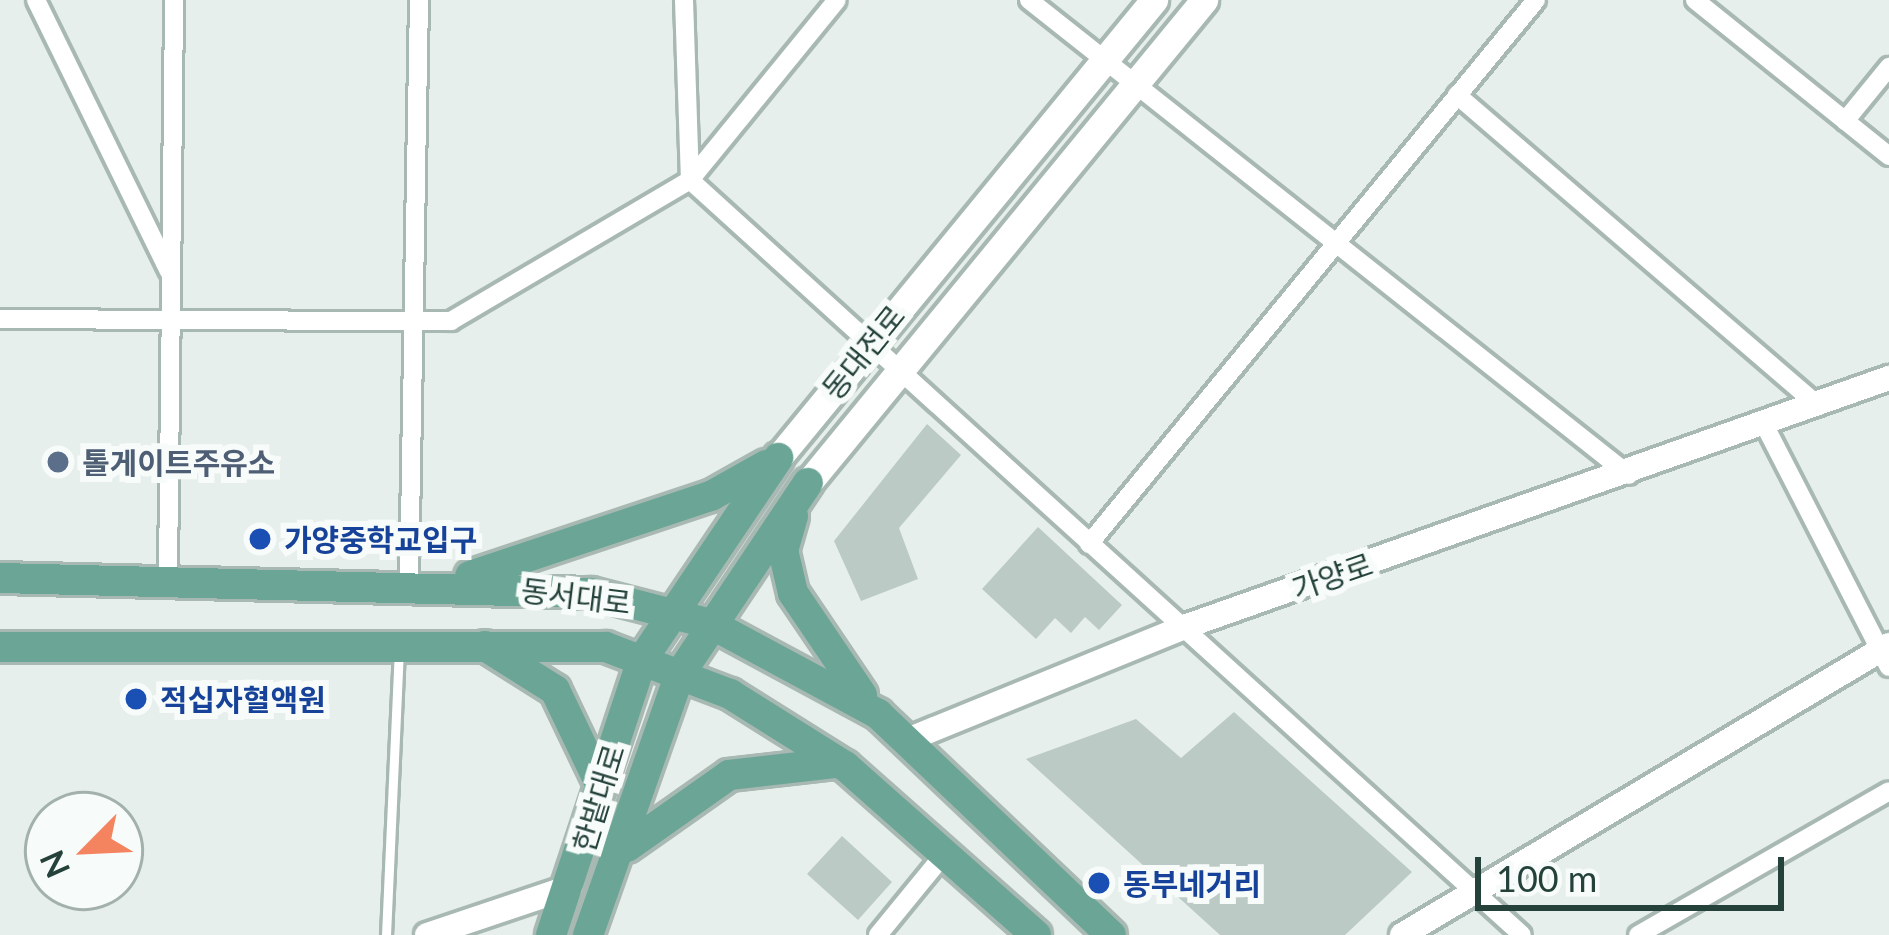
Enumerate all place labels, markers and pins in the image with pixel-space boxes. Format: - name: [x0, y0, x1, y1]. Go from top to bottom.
- place label: 톨게이트주유소: [82, 444, 275, 480]
- marker: 톨게이트주유소: [45, 449, 71, 475]
- place label: 가양중학교입구: [284, 521, 477, 557]
- marker: 가양중학교입구: [247, 526, 273, 552]
- place label: 적십자혈액원: [160, 681, 326, 717]
- marker: 적십자혈액원: [123, 686, 149, 712]
- place label: 동부네거리: [1123, 865, 1261, 901]
- marker: 동부네거리: [1086, 870, 1112, 896]

